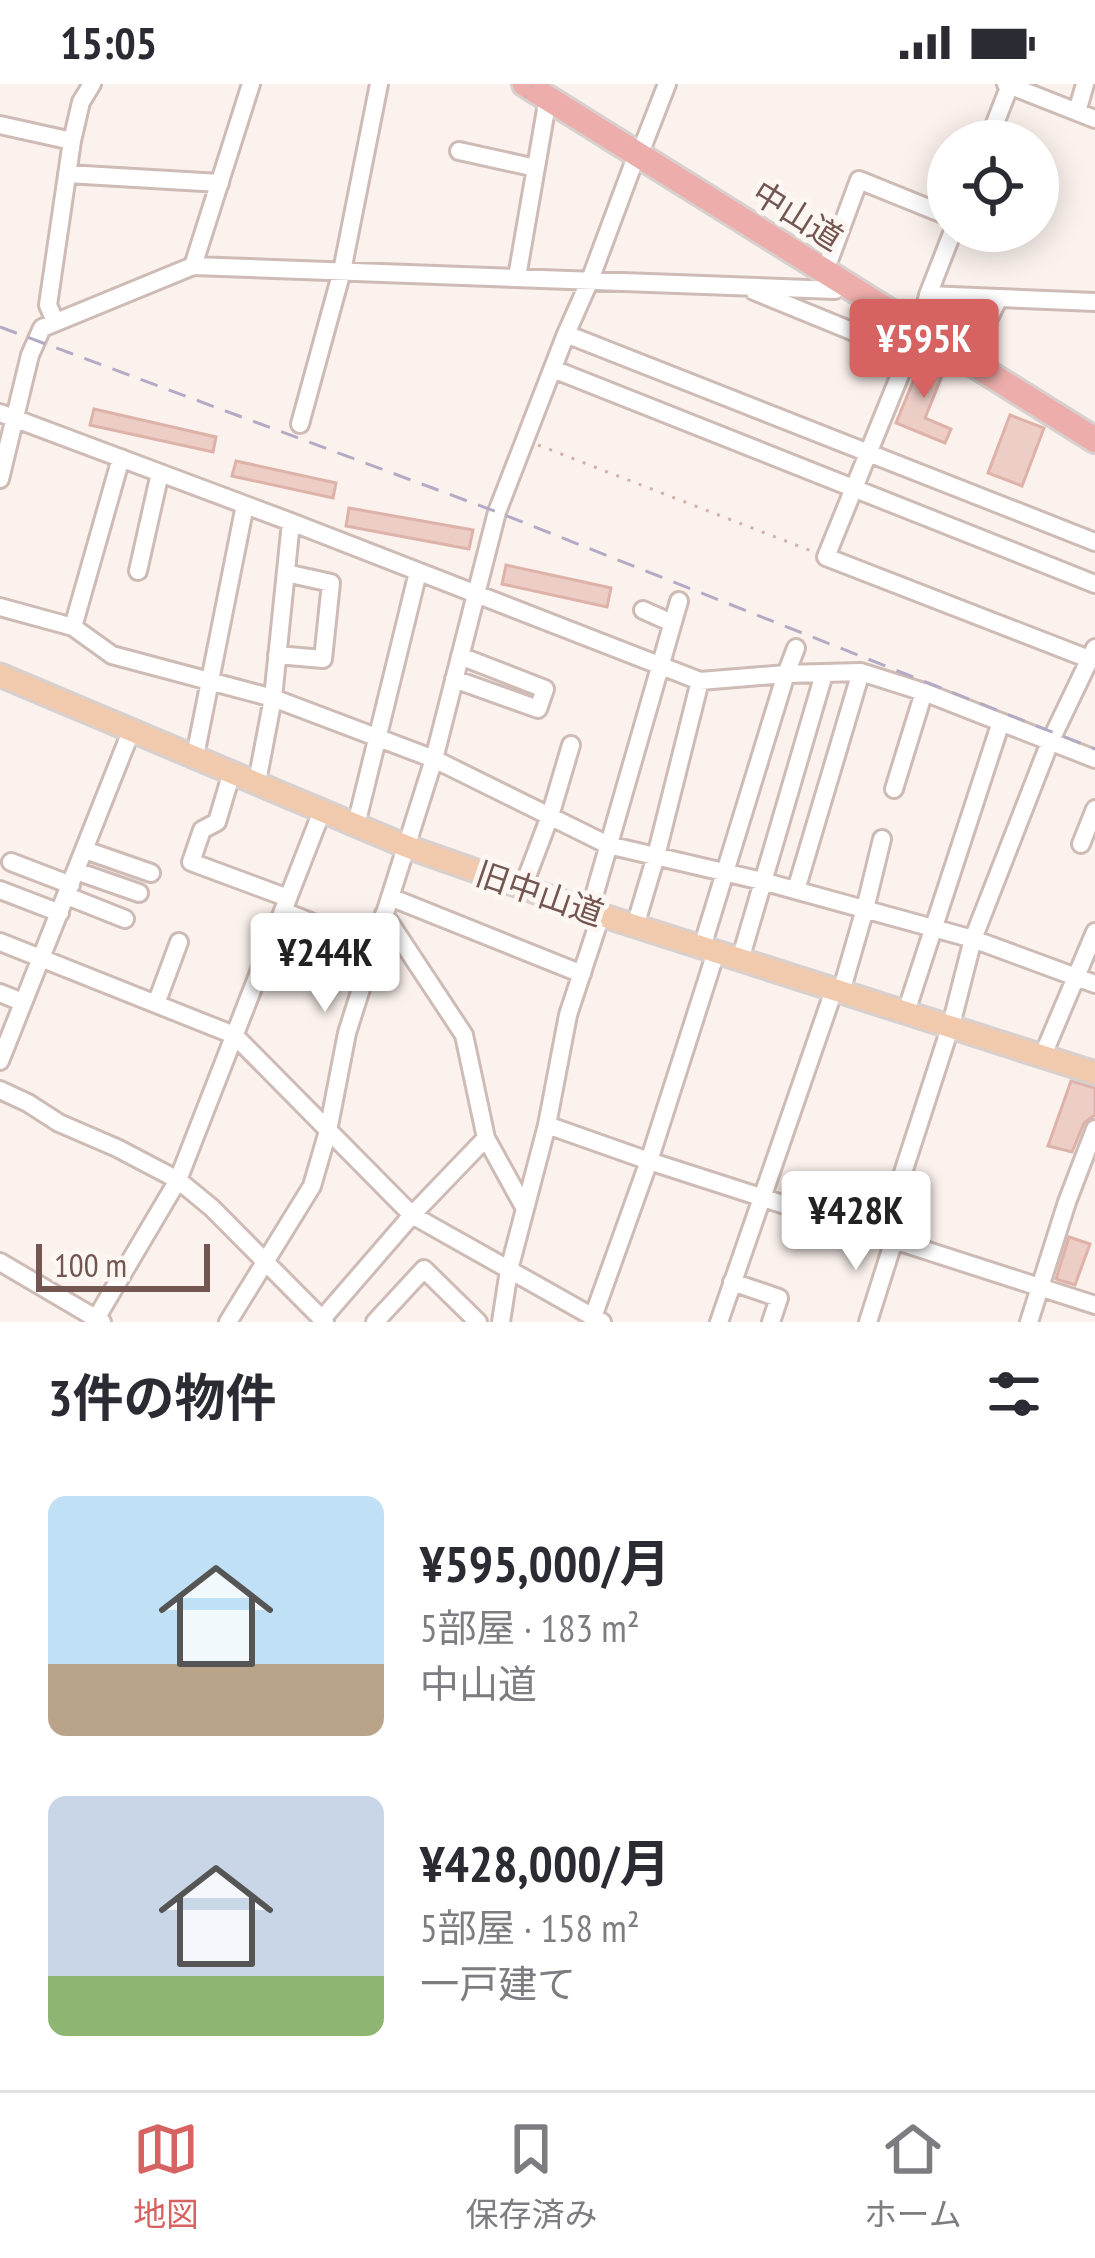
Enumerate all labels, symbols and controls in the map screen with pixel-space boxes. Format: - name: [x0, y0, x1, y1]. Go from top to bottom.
- text: 15:05: [60, 13, 157, 71]
- map controls: [927, 120, 1059, 252]
- button: locate: [927, 120, 1059, 252]
- street label: 中山道: [745, 171, 851, 259]
- pin: ¥595K: [840, 299, 1008, 401]
- text: ¥595K: [877, 312, 971, 363]
- street label: 旧中山道: [471, 851, 609, 935]
- pin: ¥244K: [241, 913, 409, 1015]
- text: ¥244K: [278, 926, 372, 977]
- pin: ¥428K: [772, 1171, 940, 1273]
- text: ¥428K: [809, 1184, 903, 1235]
- scale bar: [36, 1238, 210, 1291]
- text: 100 m: [54, 1243, 127, 1286]
- icon: filters: [981, 1361, 1047, 1427]
- text: 3件の物件: [48, 1364, 276, 1430]
- text: ¥595,000/月: [420, 1530, 670, 1596]
- icon: home: [144, 1544, 288, 1688]
- text: 5部屋 · 183 m²: [420, 1602, 640, 1653]
- text: 中山道: [420, 1658, 537, 1709]
- text: ¥428,000/月: [420, 1830, 670, 1896]
- icon: home: [144, 1844, 288, 1988]
- text: 5部屋 · 158 m²: [420, 1902, 640, 1953]
- text: 一戸建て: [420, 1958, 576, 2009]
- tab: 地図: [133, 2116, 199, 2236]
- tab: 保存済み: [465, 2116, 597, 2236]
- tab: ホーム: [864, 2116, 962, 2236]

